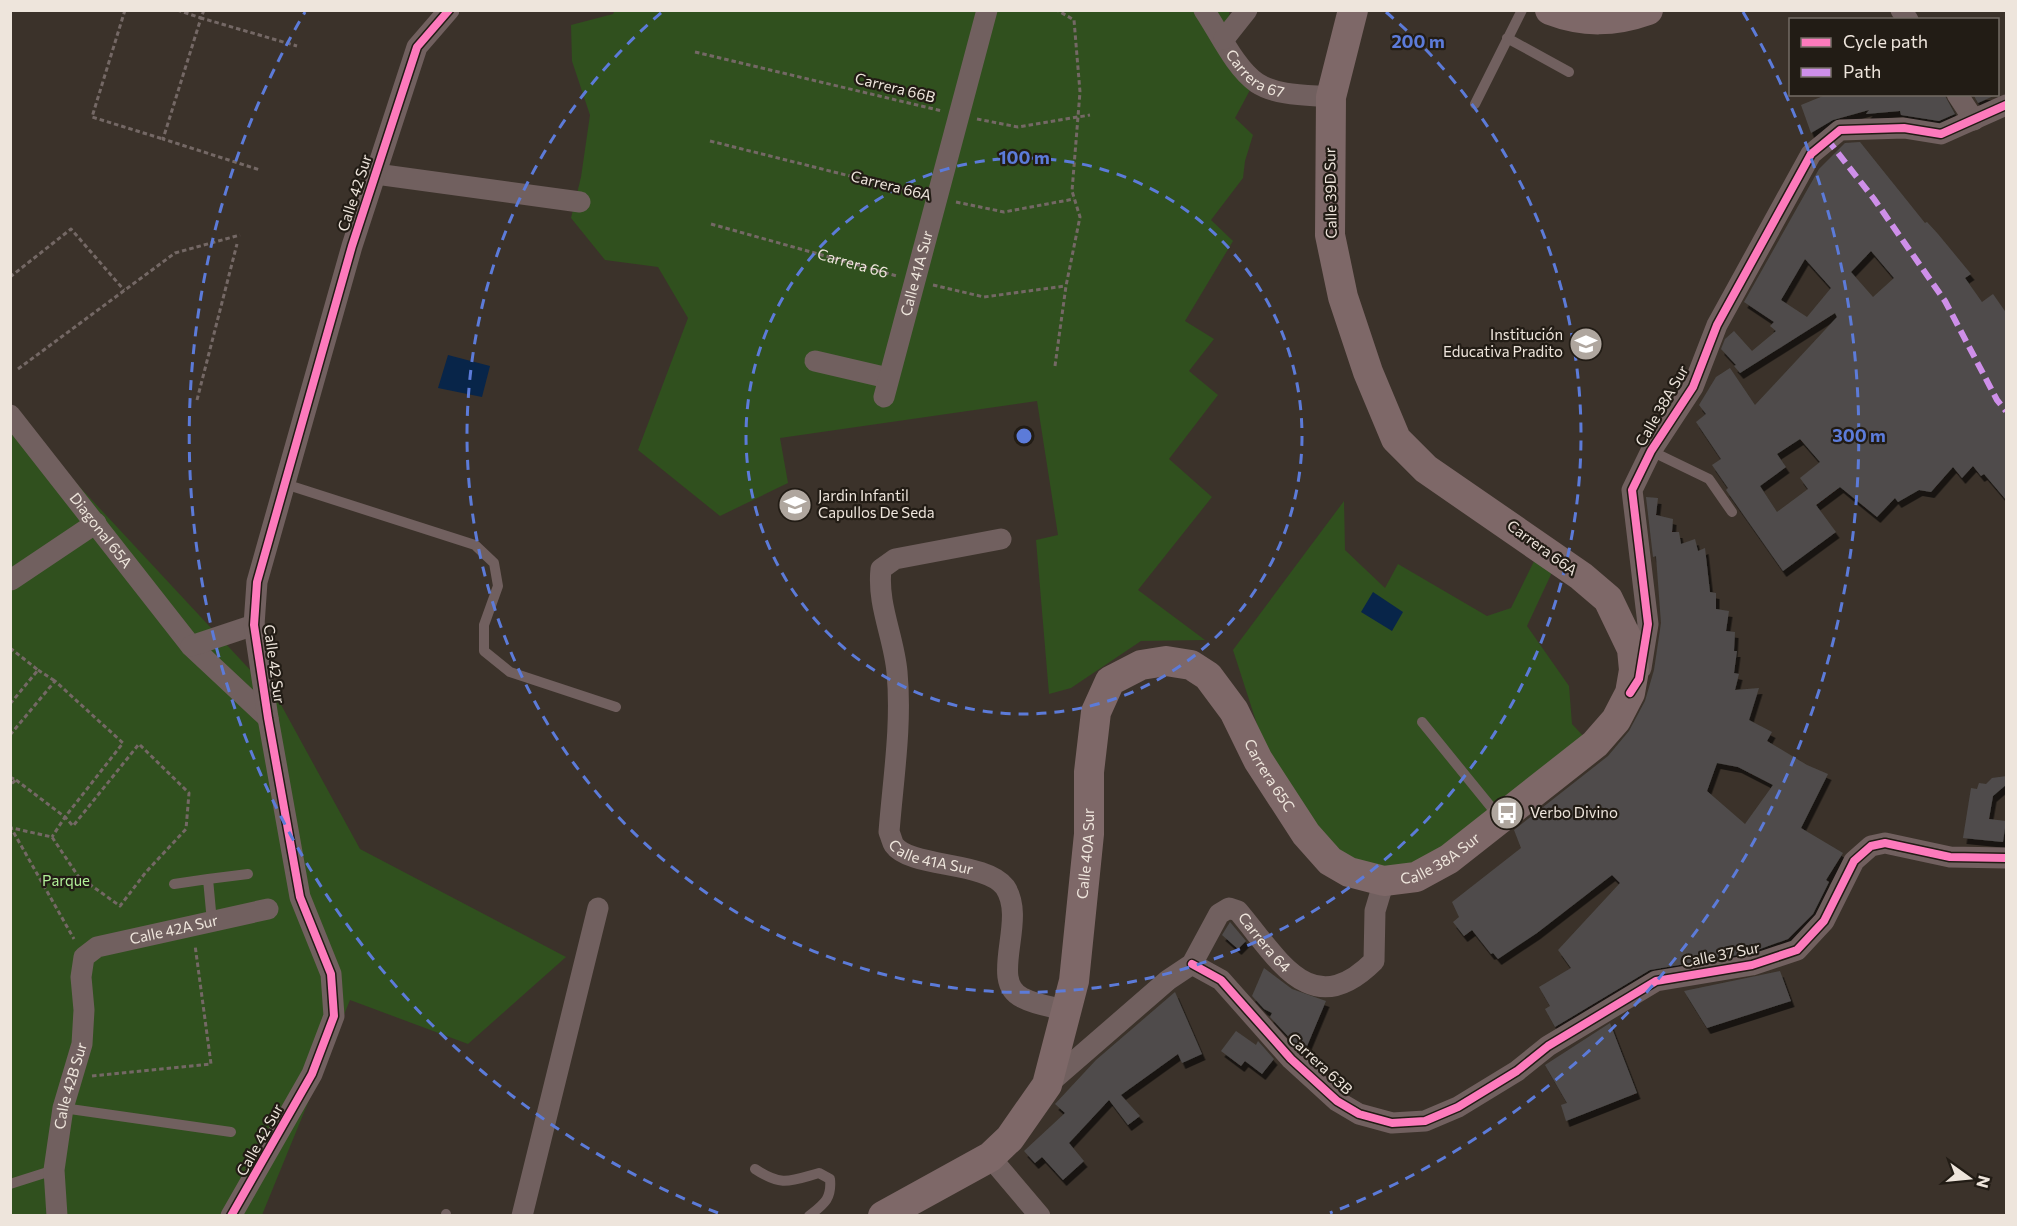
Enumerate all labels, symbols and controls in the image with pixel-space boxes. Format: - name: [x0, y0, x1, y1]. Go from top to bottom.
- legend: [1789, 18, 1999, 96]
- text: 200 m: [1391, 30, 1445, 52]
- text: Cycle path: [1843, 30, 1928, 52]
- street label: Carrera 67: [1223, 46, 1286, 101]
- text: Path: [1843, 60, 1881, 82]
- street label: Carrera 66B: [853, 68, 938, 106]
- text: 100 m: [998, 146, 1050, 168]
- street label: Calle 39D Sur: [1320, 147, 1340, 239]
- street label: Calle 42 Sur: [333, 152, 375, 233]
- street label: Carrera 66A: [849, 166, 933, 204]
- street label: Calle 41A Sur: [896, 228, 936, 318]
- street label: Carrera 66: [815, 244, 890, 281]
- place label: Institución Educativa Pradito: [1443, 325, 1563, 360]
- school or university icon: Institución Educativa Pradito: [1568, 326, 1604, 362]
- street label: Calle 38A Sur: [1631, 362, 1691, 449]
- text: 300 m: [1832, 424, 1886, 446]
- centre of rings: [1014, 426, 1034, 446]
- place label: Jardin Infantil Capullos De Seda: [818, 486, 935, 521]
- school or university icon: Jardin Infantil Capullos De Seda: [777, 487, 813, 523]
- street label: Diagonal 65A: [66, 489, 136, 571]
- street label: Carrera 66A: [1504, 516, 1581, 579]
- street label: Calle 42 Sur: [261, 623, 289, 705]
- street label: Carrera 65C: [1241, 736, 1299, 815]
- bus stop icon: Verbo Divino: [1489, 795, 1525, 831]
- place label: Verbo Divino: [1530, 803, 1618, 821]
- street label: Calle 40A Sur: [1072, 808, 1097, 900]
- street label: Calle 38A Sur: [1399, 828, 1483, 887]
- street label: Calle 41A Sur: [885, 836, 975, 878]
- park label: Parque: [42, 871, 90, 889]
- street label: Carrera 64: [1235, 908, 1295, 976]
- street label: Calle 42A Sur: [128, 910, 220, 948]
- street label: Calle 37 Sur: [1680, 938, 1761, 970]
- street label: Carrera 63B: [1285, 1029, 1357, 1098]
- street label: Calle 42B Sur: [50, 1040, 90, 1130]
- street label: Calle 42 Sur: [232, 1100, 286, 1179]
- north arrow: [1939, 1148, 1999, 1208]
- text: N: [1973, 1174, 1995, 1190]

